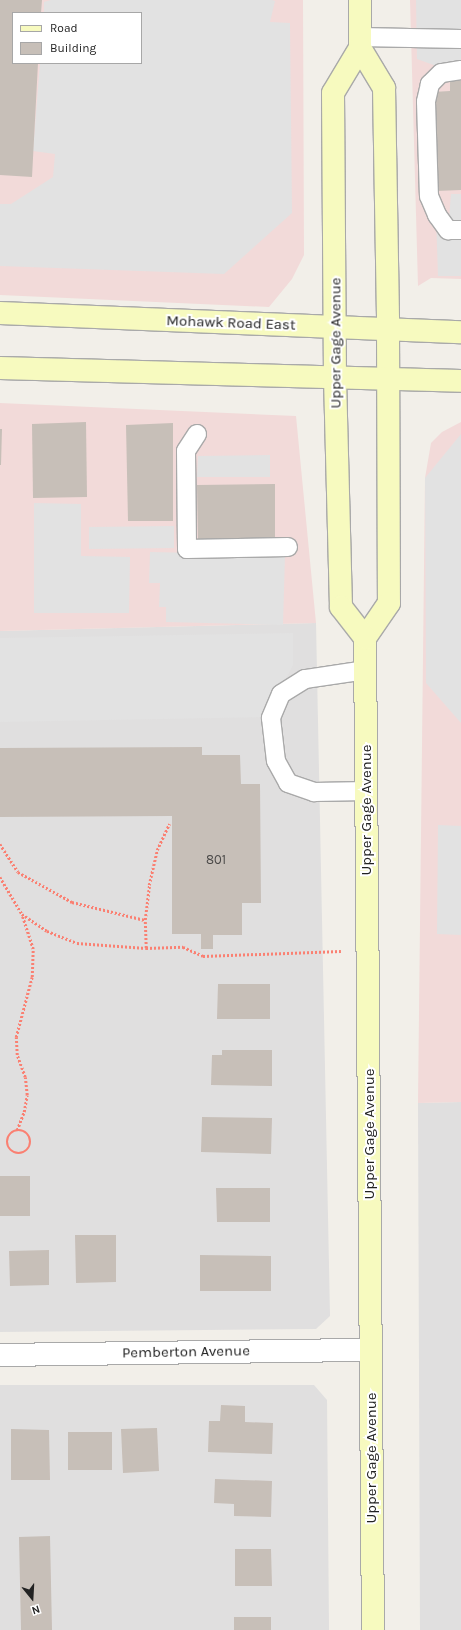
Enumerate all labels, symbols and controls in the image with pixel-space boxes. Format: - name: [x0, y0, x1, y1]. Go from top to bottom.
- legend: [12, 12, 142, 64]
- text: Road: [50, 21, 78, 35]
- text: Building: [50, 41, 96, 55]
- street label: Upper Gage Avenue: [327, 277, 345, 409]
- street label: Mohawk Road East: [166, 312, 296, 334]
- street label: Upper Gage Avenue: [358, 744, 376, 876]
- house number: 801: [206, 852, 226, 868]
- street label: Upper Gage Avenue: [361, 1068, 379, 1200]
- street label: Pemberton Avenue: [122, 1342, 250, 1362]
- street label: Upper Gage Avenue: [363, 1392, 381, 1524]
- north arrow: [12, 1578, 52, 1618]
- text: N: [30, 1602, 42, 1617]

